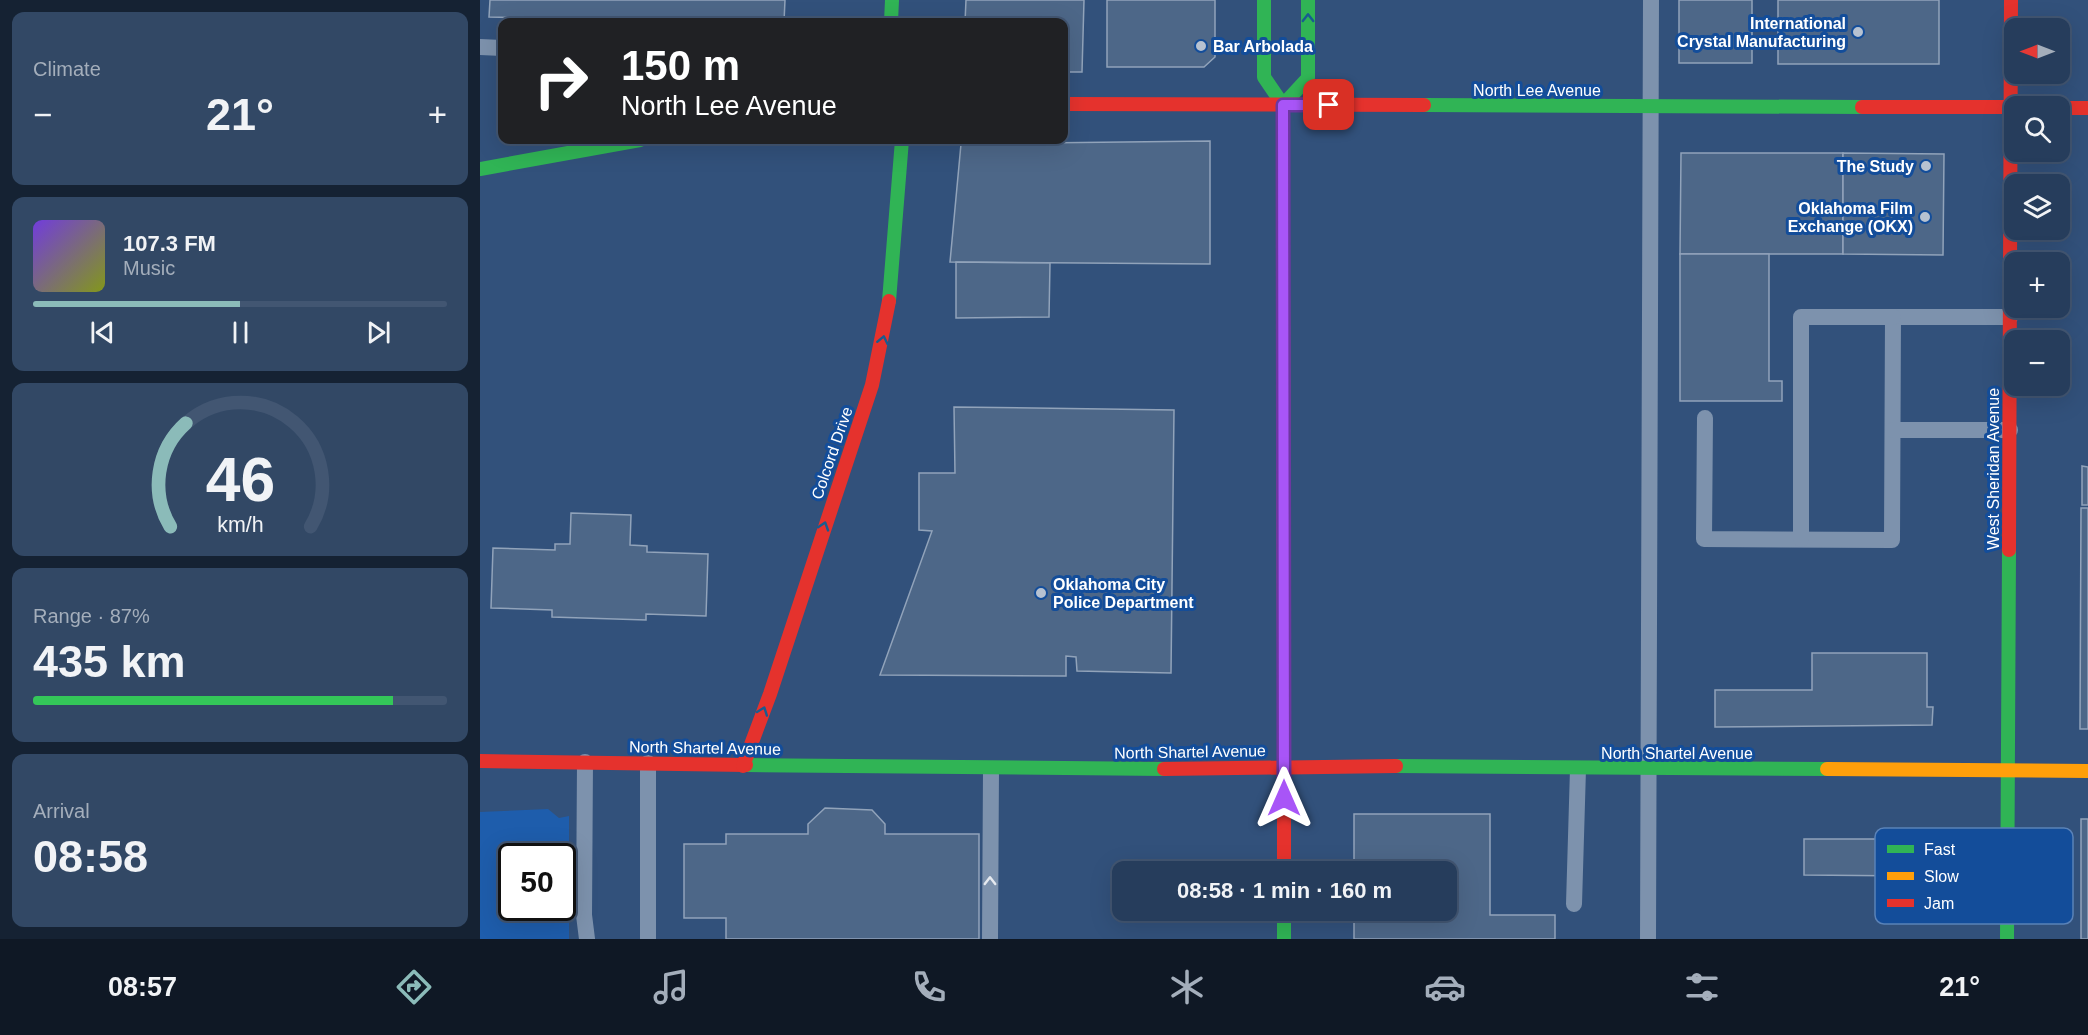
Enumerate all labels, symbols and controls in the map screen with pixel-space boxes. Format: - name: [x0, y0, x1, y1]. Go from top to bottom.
- one-way arrow: [1302, 14, 1314, 23]
- place label: International Crystal Manufacturing: [1677, 15, 1846, 50]
- north arrow: [2004, 18, 2070, 84]
- map controls: [2004, 18, 2070, 396]
- marker: International Crystal Manufacturing: [1851, 25, 1865, 39]
- place label: Bar Arbolada: [1213, 38, 1313, 55]
- marker: Bar Arbolada: [1194, 39, 1208, 53]
- icon: right: [522, 42, 600, 120]
- text: 150 m: [621, 42, 740, 89]
- text: Climate: [33, 58, 101, 80]
- pin: [1303, 79, 1354, 130]
- street label: North Lee Avenue: [1473, 82, 1601, 99]
- icon: arrive: [1312, 88, 1345, 121]
- text: 21°: [206, 89, 274, 140]
- text: North Lee Avenue: [621, 91, 837, 121]
- text: −: [33, 96, 52, 133]
- text: +: [428, 96, 447, 133]
- button: search: [2004, 96, 2070, 162]
- place label: The Study: [1837, 158, 1914, 175]
- marker: The Study: [1919, 159, 1933, 173]
- button: layers: [2004, 174, 2070, 240]
- place label: Oklahoma Film Exchange (OKX): [1788, 200, 1913, 235]
- marker: Oklahoma Film Exchange (OKX): [1918, 210, 1932, 224]
- text: 107.3 FM: [123, 231, 216, 256]
- button: +: [2004, 252, 2070, 318]
- text: Music: [123, 257, 175, 279]
- icon: previous: [86, 316, 119, 349]
- icon: pause: [224, 316, 257, 349]
- icon: next: [362, 316, 395, 349]
- button: −: [2004, 330, 2070, 396]
- one-way arrow: [876, 335, 889, 345]
- street label: West Sheridan Avenue: [1985, 388, 2002, 550]
- street label: Colcord Drive: [808, 404, 856, 502]
- text: 46: [205, 445, 275, 514]
- text: km/h: [217, 513, 263, 537]
- one-way arrow: [817, 521, 829, 532]
- place label: Oklahoma City Police Department: [1053, 576, 1194, 611]
- marker: Oklahoma City Police Department: [1034, 586, 1048, 600]
- text: Range · 87%: [33, 605, 150, 627]
- text: 435 km: [33, 636, 186, 687]
- one-way arrow: [756, 706, 768, 717]
- street label: North Shartel Avenue: [629, 738, 781, 758]
- street label: North Shartel Avenue: [1114, 742, 1266, 762]
- street label: North Shartel Avenue: [1601, 745, 1753, 762]
- position arrow: [1252, 766, 1316, 830]
- text: Arrival: [33, 800, 90, 822]
- legend: [1875, 828, 2073, 924]
- text: 08:58: [33, 831, 148, 882]
- text: Fast: [1924, 841, 1956, 858]
- speed limit sign: 50: [498, 843, 576, 921]
- text: Slow: [1924, 868, 1959, 885]
- one-way arrow: [984, 876, 996, 885]
- text: 08:58 · 1 min · 160 m: [1177, 878, 1392, 903]
- text: Jam: [1924, 895, 1954, 912]
- icon: directions: [393, 966, 435, 1008]
- icon: music: [650, 966, 692, 1008]
- icon: phone: [908, 966, 950, 1008]
- icon: climate: [1166, 966, 1208, 1008]
- icon: car: [1424, 966, 1466, 1008]
- icon: filters: [1681, 966, 1723, 1008]
- text: 08:57: [108, 972, 177, 1002]
- text: 21°: [1939, 972, 1980, 1002]

